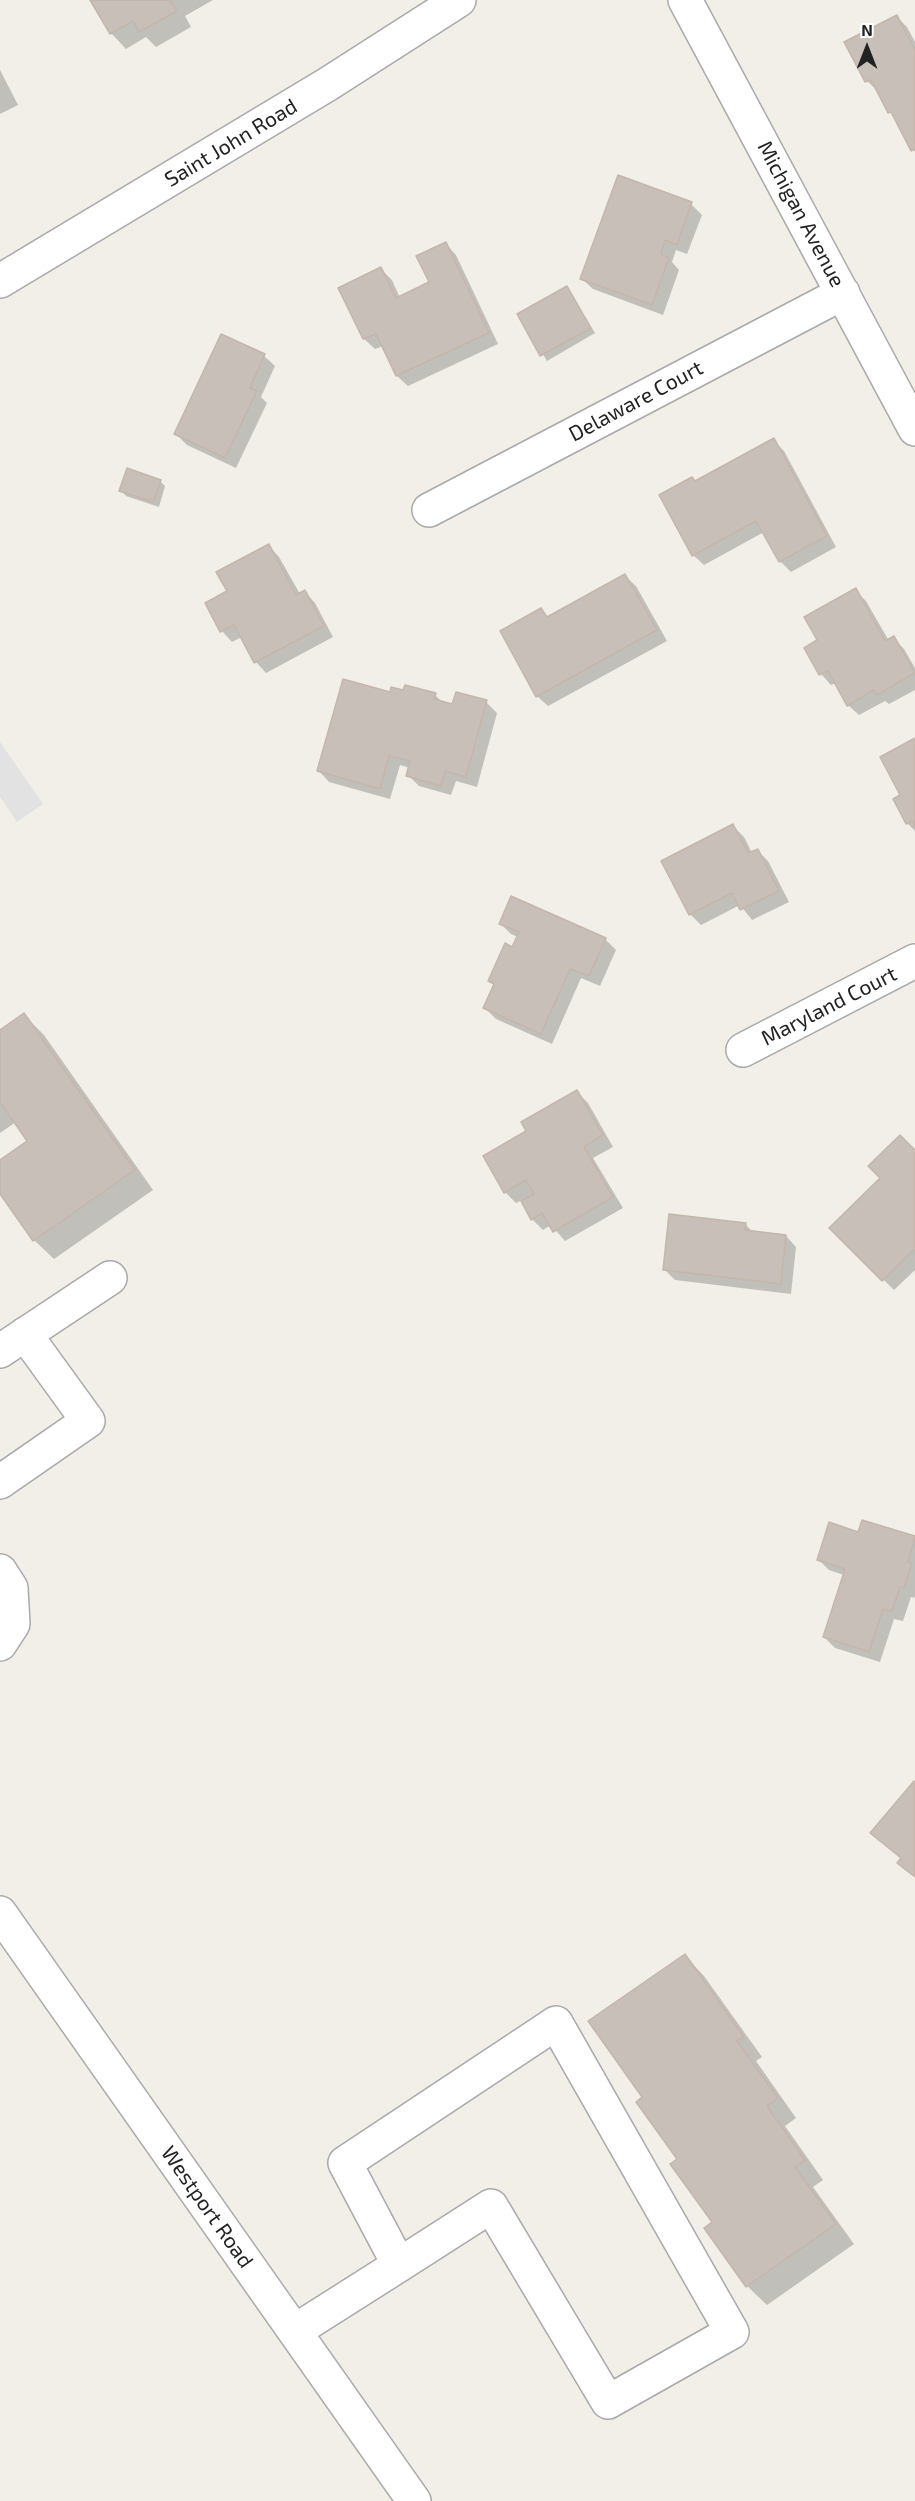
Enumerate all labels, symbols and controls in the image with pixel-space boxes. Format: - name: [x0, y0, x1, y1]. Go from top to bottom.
- north arrow: [837, 18, 897, 78]
- text: N: [861, 20, 873, 39]
- street label: Saint John Road: [160, 94, 302, 192]
- street label: Michigan Avenue: [752, 137, 850, 291]
- street label: Delaware Court: [565, 355, 707, 447]
- street label: Maryland Court: [757, 961, 901, 1051]
- street label: Westport Road: [156, 2141, 258, 2273]

